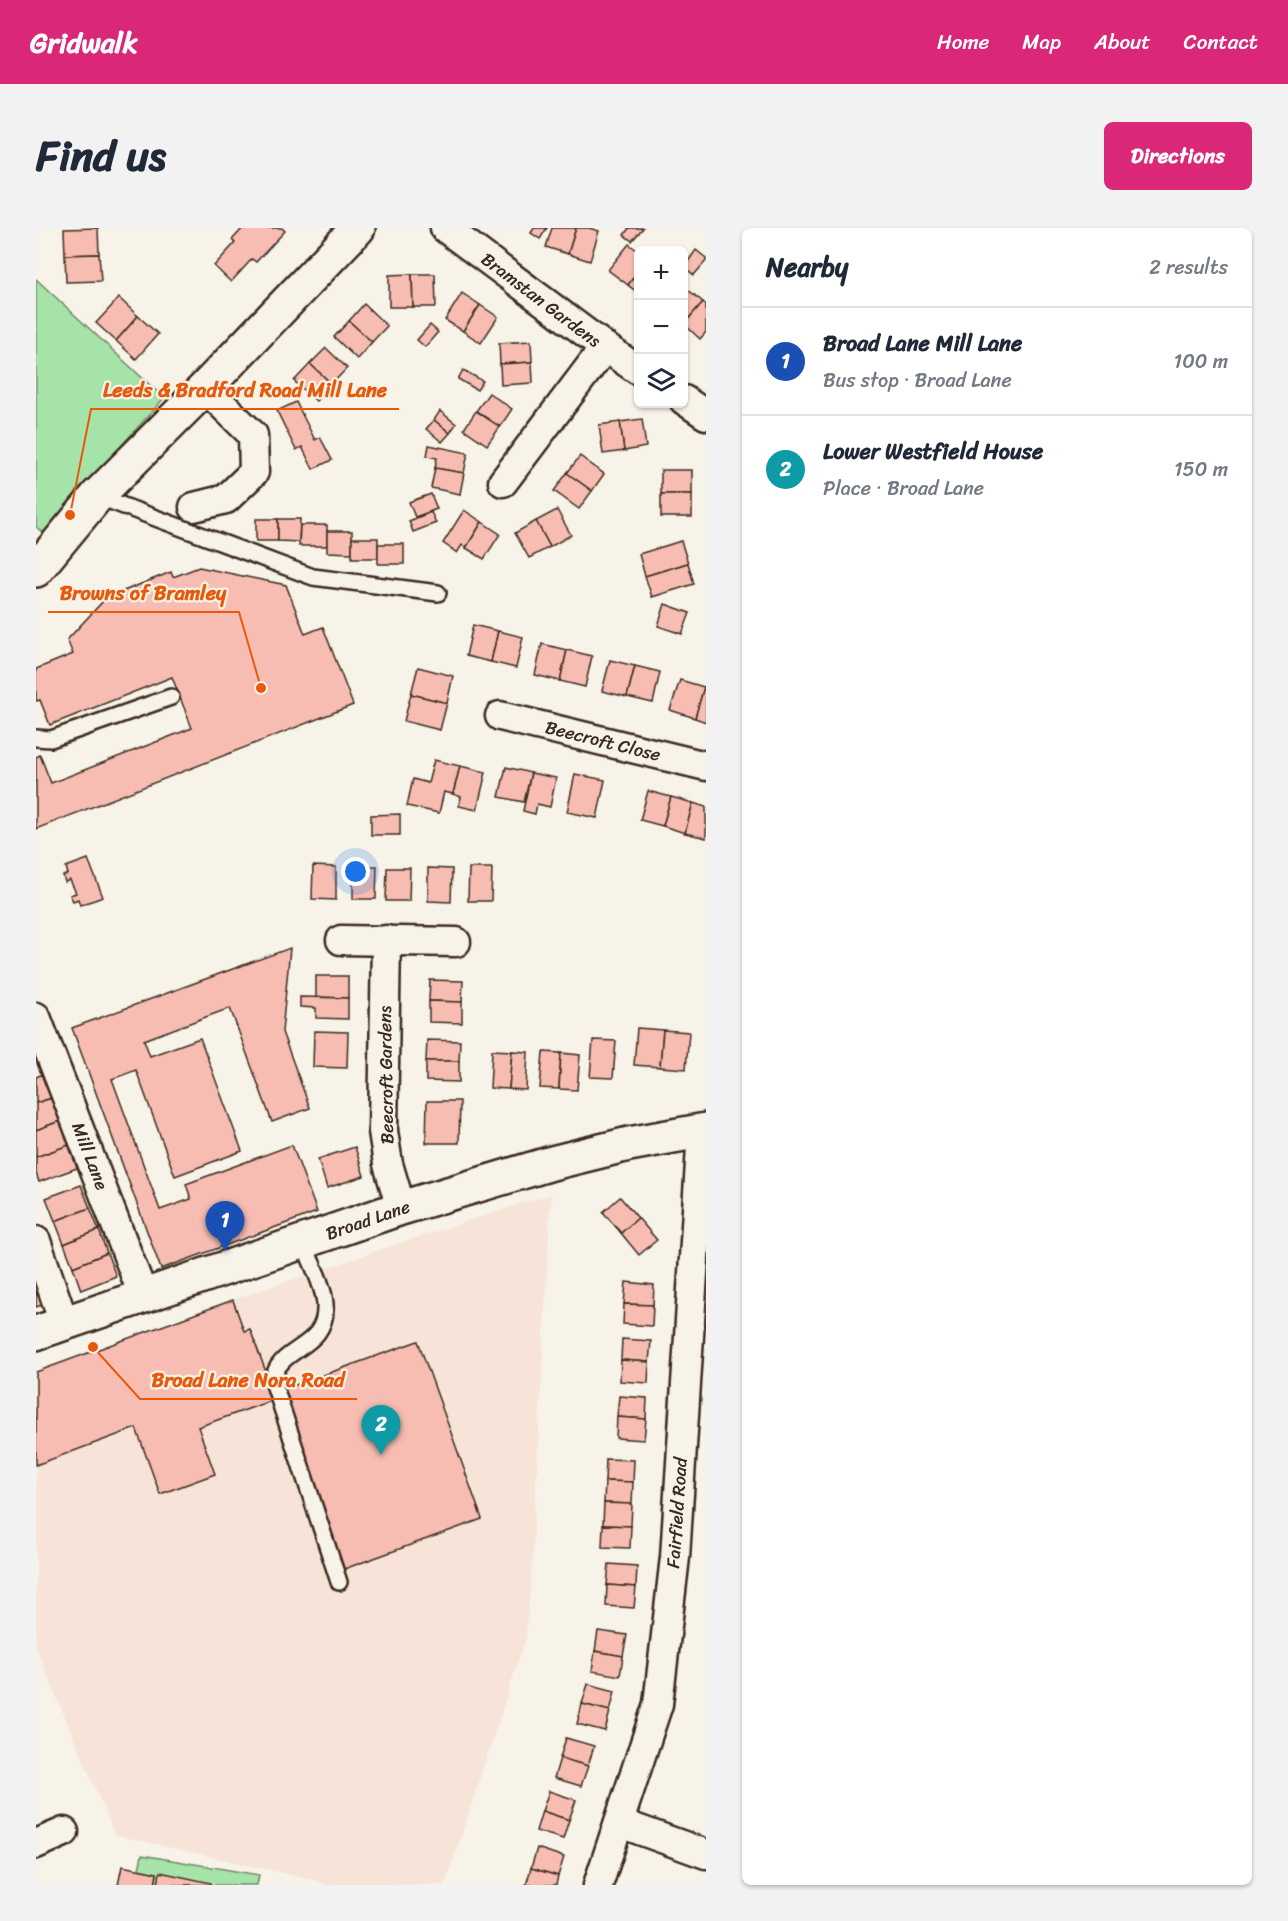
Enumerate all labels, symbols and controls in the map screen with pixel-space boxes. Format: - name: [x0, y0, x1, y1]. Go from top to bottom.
- text: Gridwalk: [30, 18, 138, 67]
- text: Home: [937, 23, 989, 61]
- text: Map: [1022, 23, 1061, 61]
- text: About: [1094, 23, 1151, 61]
- text: Contact: [1184, 23, 1258, 61]
- text: Find us: [36, 119, 166, 193]
- button: Directions: [1104, 122, 1252, 190]
- street label: Bramstan Gardens: [474, 244, 609, 356]
- text: Nearby: [766, 244, 848, 290]
- map controls: [634, 246, 688, 408]
- button: +: [634, 246, 688, 300]
- text: 2 results: [1149, 250, 1228, 285]
- button: −: [634, 300, 688, 354]
- text: Broad Lane Mill Lane: [823, 324, 1022, 363]
- text: 1: [781, 344, 790, 379]
- text: 100 m: [1174, 344, 1228, 379]
- button: layers: [634, 354, 688, 408]
- text: Bus stop · Broad Lane: [823, 363, 1012, 398]
- callout: Leeds & Bradford Road Mill Lane: [91, 371, 399, 409]
- text: Leeds & Bradford Road Mill Lane: [103, 373, 388, 408]
- text: Lower Westfield House: [823, 432, 1043, 471]
- text: 2: [780, 452, 791, 487]
- text: 150 m: [1174, 452, 1228, 487]
- text: Place · Broad Lane: [823, 471, 984, 506]
- callout: Browns of Bramley: [48, 574, 239, 612]
- text: Browns of Bramley: [60, 576, 227, 611]
- street label: Beecroft Close: [542, 711, 664, 771]
- your location: [341, 857, 370, 886]
- street label: Beecroft Gardens: [369, 1005, 403, 1144]
- street label: Mill Lane: [62, 1117, 118, 1195]
- street label: Broad Lane: [321, 1191, 415, 1249]
- pin: 1: [206, 1202, 244, 1251]
- callout: Broad Lane Nora Road: [140, 1361, 357, 1399]
- text: Broad Lane Nora Road: [152, 1363, 346, 1398]
- pin: 2: [362, 1406, 400, 1455]
- street label: Fairfield Road: [657, 1455, 697, 1570]

